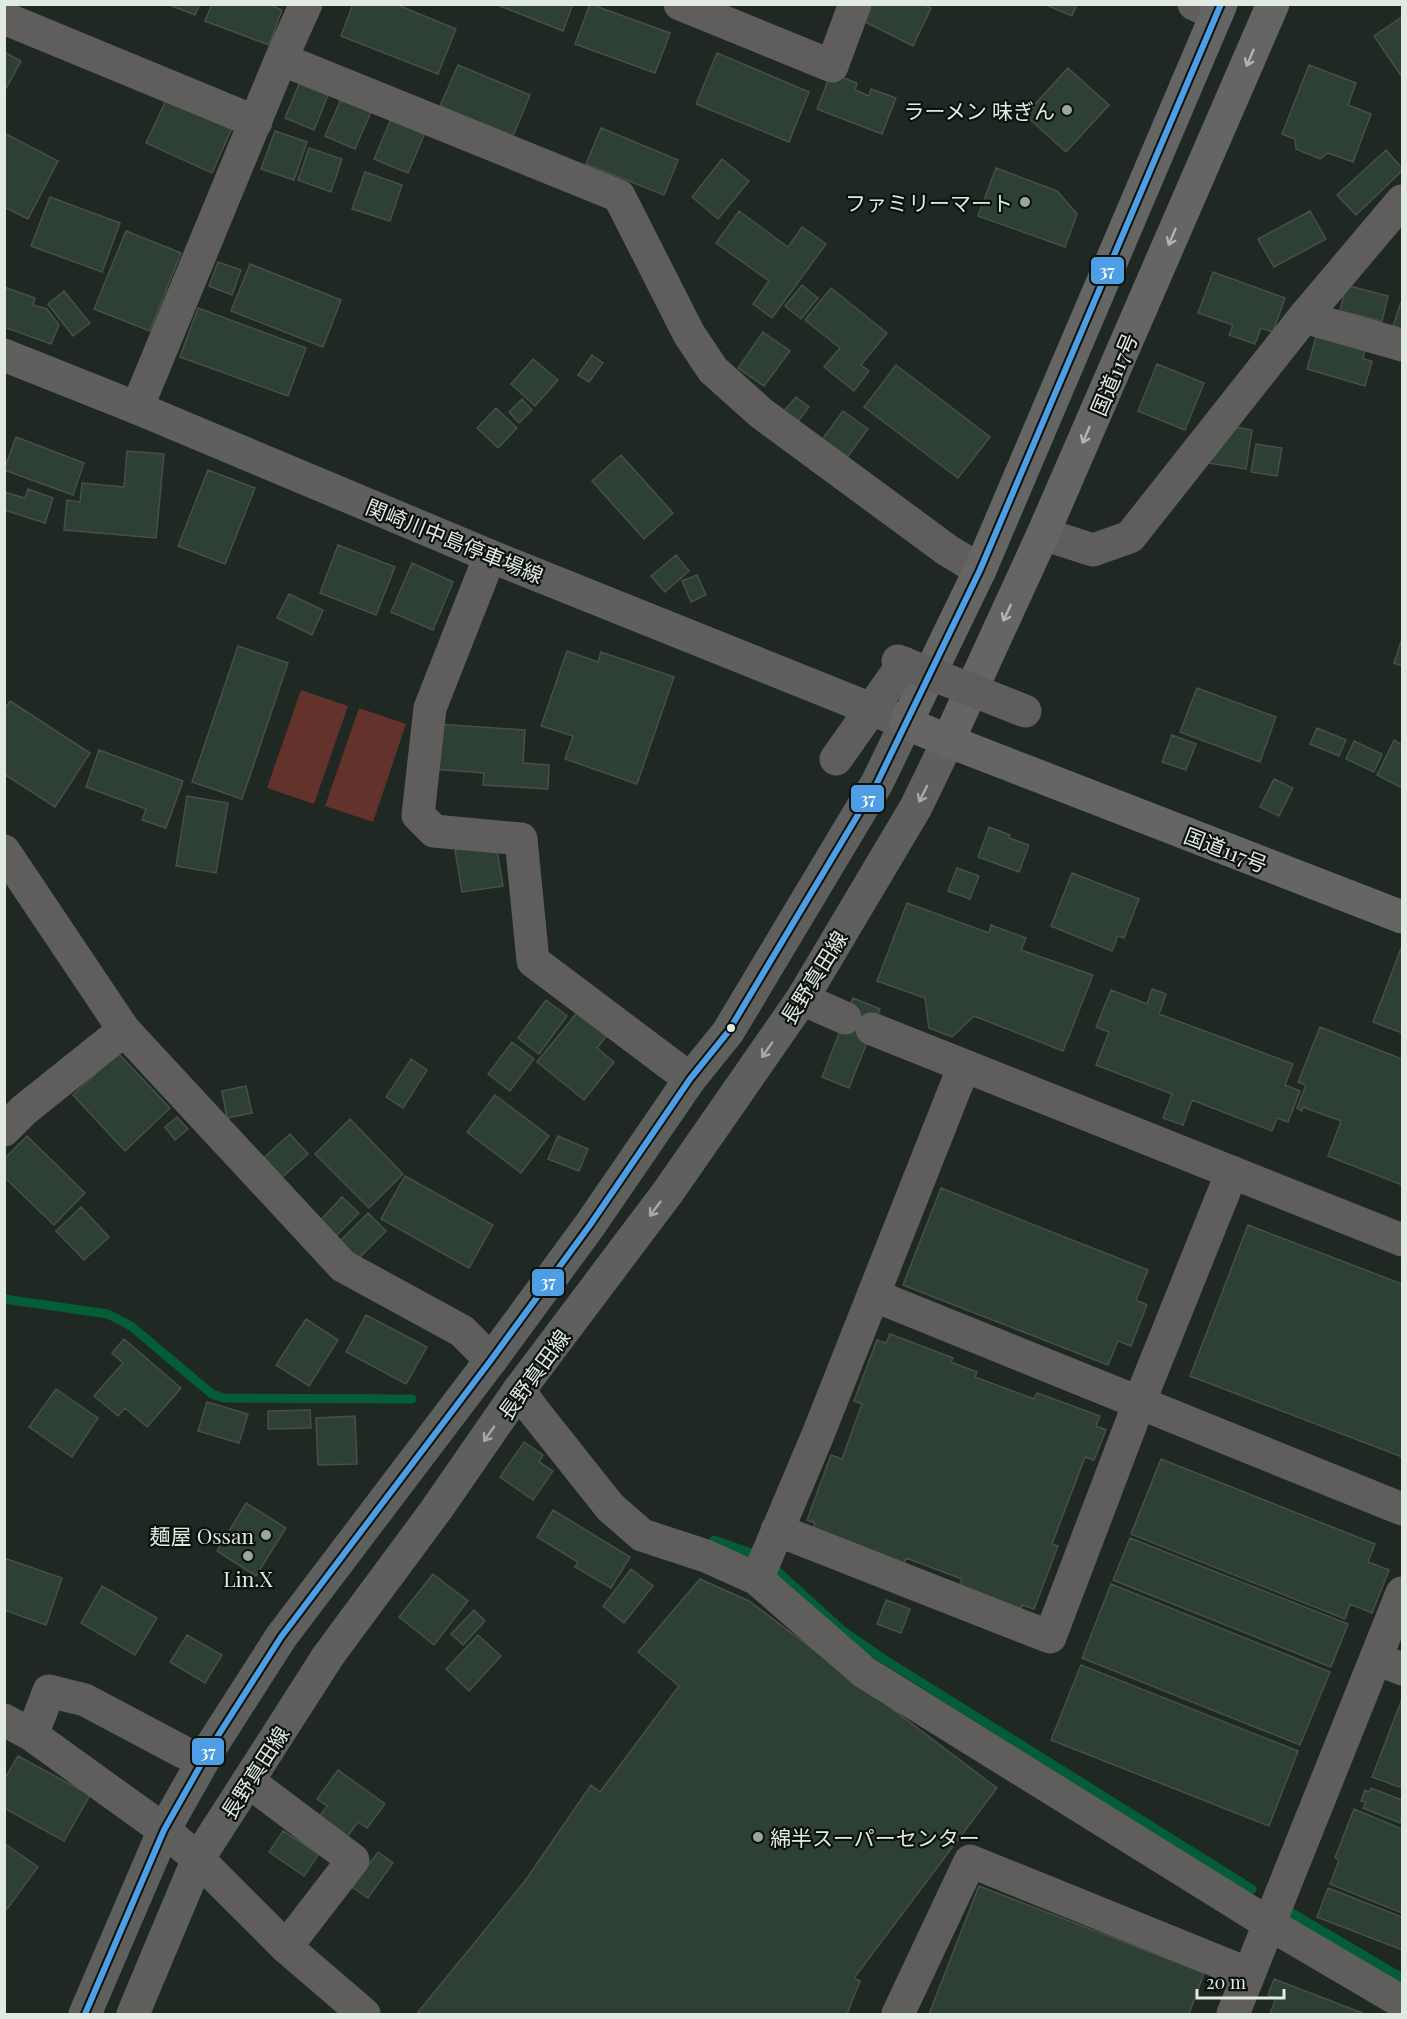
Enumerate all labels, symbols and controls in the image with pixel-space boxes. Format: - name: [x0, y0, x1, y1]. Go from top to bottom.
- one-way arrow: [1244, 49, 1255, 67]
- place label: ラーメン 味ぎん: [904, 96, 1055, 124]
- marker: ラーメン 味ぎん: [1060, 103, 1074, 117]
- place label: ファミリーマート: [845, 188, 1013, 216]
- marker: ファミリーマート: [1018, 195, 1032, 209]
- one-way arrow: [1166, 228, 1177, 246]
- line badge: 37: [1090, 256, 1125, 285]
- text: 37: [1099, 260, 1115, 281]
- street label: 国道117号: [1083, 328, 1143, 420]
- one-way arrow: [1080, 426, 1092, 444]
- street label: 関崎川中島停車場線: [362, 492, 548, 588]
- one-way arrow: [1001, 604, 1012, 622]
- line badge: 37: [850, 784, 885, 813]
- one-way arrow: [916, 784, 928, 802]
- text: 37: [860, 788, 876, 809]
- street label: 国道117号: [1180, 820, 1272, 878]
- street label: 長野真田線: [773, 925, 853, 1029]
- unlabelled marker: [725, 1022, 737, 1034]
- one-way arrow: [761, 1041, 773, 1057]
- one-way arrow: [648, 1201, 661, 1217]
- line badge: 37: [531, 1268, 565, 1297]
- text: 37: [540, 1271, 556, 1292]
- street label: 長野真田線: [491, 1323, 575, 1425]
- one-way arrow: [483, 1425, 495, 1441]
- place label: 麺屋 Ossan: [149, 1521, 254, 1549]
- marker: 麺屋 Ossan: [259, 1528, 273, 1542]
- marker: Lin.X: [241, 1549, 255, 1563]
- place label: Lin.X: [223, 1564, 274, 1592]
- street label: 長野真田線: [214, 1720, 294, 1824]
- line badge: 37: [191, 1737, 225, 1766]
- text: 37: [200, 1741, 216, 1762]
- place label: 綿半スーパーセンター: [770, 1823, 980, 1851]
- marker: 綿半スーパーセンター: [751, 1830, 765, 1844]
- scale bar: [1197, 1962, 1284, 2000]
- text: 20 m: [1206, 1970, 1246, 1994]

